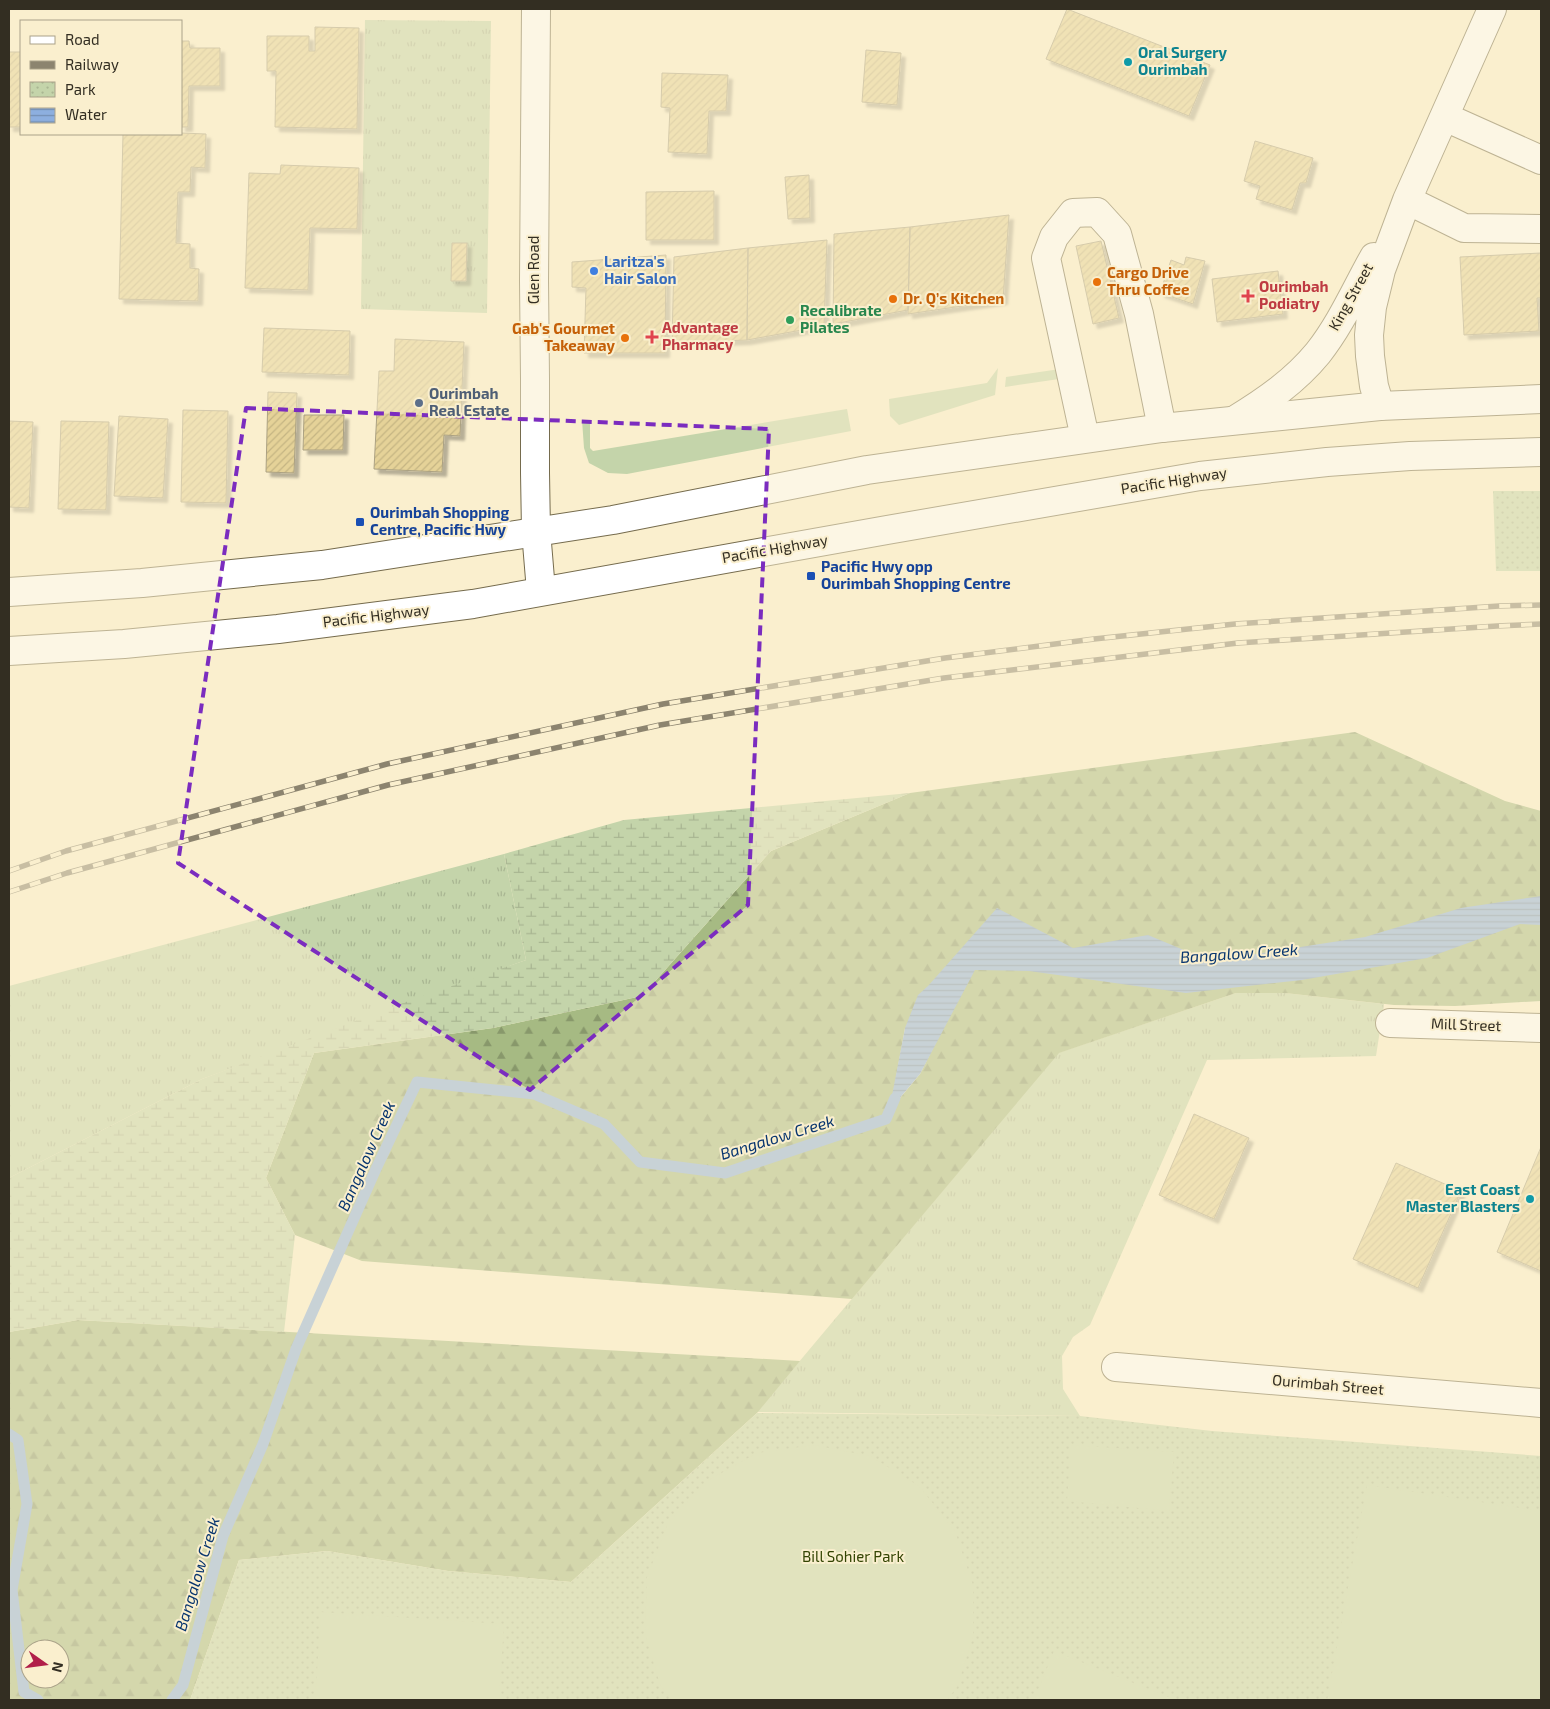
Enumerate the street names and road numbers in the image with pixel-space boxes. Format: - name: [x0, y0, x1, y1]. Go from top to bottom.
- street label: Glen Road: [524, 236, 542, 304]
- street label: King Street: [1324, 259, 1376, 334]
- street label: Pacific Highway: [1120, 463, 1228, 497]
- street label: Pacific Highway: [720, 530, 829, 566]
- street label: Pacific Highway: [322, 600, 430, 630]
- street label: Mill Street: [1431, 1014, 1502, 1034]
- street label: Ourimbah Street: [1272, 1370, 1385, 1398]

